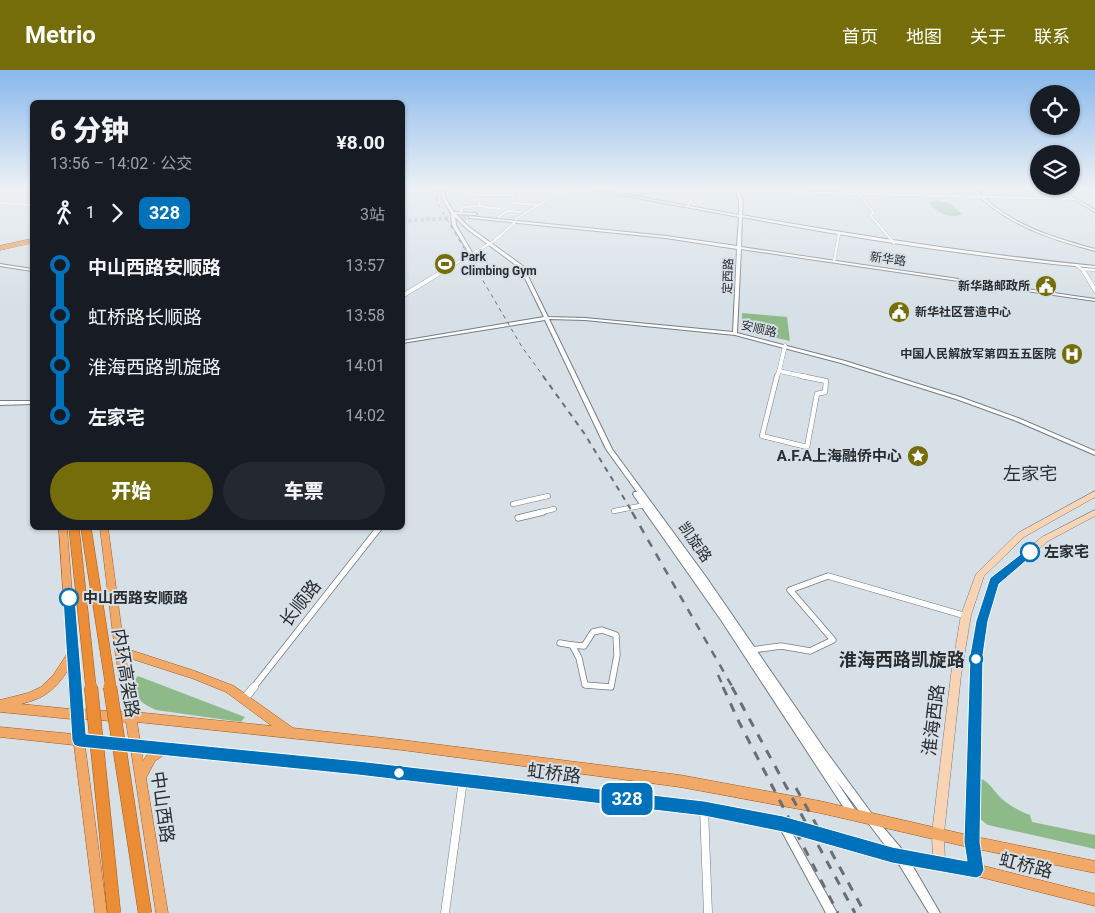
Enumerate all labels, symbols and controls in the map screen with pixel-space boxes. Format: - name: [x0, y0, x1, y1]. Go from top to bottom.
- text: Metrio: [25, 21, 96, 49]
- text: 首页: [842, 26, 878, 47]
- text: 地图: [906, 26, 942, 47]
- text: 关于: [970, 26, 1006, 47]
- text: 联系: [1034, 26, 1070, 47]
- map controls: [1030, 85, 1080, 195]
- button: locate: [1030, 85, 1080, 135]
- text: 6 分钟: [50, 114, 129, 147]
- text: ¥8.00: [337, 131, 385, 154]
- button: layers: [1030, 145, 1080, 195]
- text: 13:56 – 14:02 · 公交: [50, 154, 192, 173]
- icon: walk: [50, 199, 78, 227]
- icon: forward: [103, 199, 131, 227]
- text: 328: [149, 202, 180, 223]
- text: 1: [86, 203, 95, 222]
- text: 3站: [360, 205, 385, 224]
- place label: Park Climbing Gym: [461, 250, 537, 278]
- street label: 新华路: [869, 250, 907, 268]
- sports icon: Park Climbing Gym: [433, 252, 457, 276]
- text: 中山西路安顺路: [88, 256, 221, 279]
- text: 13:57: [345, 256, 385, 275]
- street label: 定西路: [720, 258, 736, 294]
- public building icon: 新华路邮政所: [1034, 274, 1058, 298]
- place label: 新华路邮政所: [958, 279, 1030, 293]
- public building icon: 新华社区营造中心: [887, 300, 911, 324]
- place label: 新华社区营造中心: [915, 305, 1011, 319]
- text: 虹桥路长顺路: [88, 306, 202, 329]
- text: 13:58: [345, 306, 385, 325]
- street label: 安顺路: [740, 318, 778, 340]
- hospital icon: 中国人民解放军第四五五医院: [1060, 342, 1084, 366]
- place label: 中国人民解放军第四五五医院: [900, 347, 1056, 361]
- text: 淮海西路凯旋路: [88, 356, 221, 379]
- text: 14:01: [345, 356, 385, 375]
- text: 左家宅: [88, 406, 145, 429]
- text: 14:02: [345, 406, 385, 425]
- place icon: A.F.A上海融侨中心: [906, 444, 930, 468]
- place label: A.F.A上海融侨中心: [777, 447, 902, 465]
- button: 开始: [50, 462, 213, 520]
- button: 车票: [223, 462, 385, 520]
- district label: 左家宅: [1003, 463, 1057, 484]
- street label: 凯旋路: [675, 518, 715, 566]
- marker: 左家宅: [1020, 542, 1040, 562]
- place label: 左家宅: [1044, 543, 1089, 561]
- street label: 长顺路: [275, 575, 325, 631]
- marker: 中山西路安顺路: [59, 588, 79, 608]
- place label: 中山西路安顺路: [83, 589, 188, 607]
- street label: 内环高架路: [109, 627, 143, 719]
- place label: 淮海西路凯旋路: [839, 649, 965, 670]
- marker: 淮海西路凯旋路: [969, 652, 983, 666]
- street label: 淮海西路: [918, 683, 948, 757]
- street label: 虹桥路: [526, 759, 582, 787]
- unlabelled marker: [392, 766, 406, 780]
- street label: 中山西路: [148, 770, 178, 844]
- line badge: 328: [598, 783, 656, 815]
- text: 328: [612, 788, 642, 809]
- street label: 虹桥路: [997, 848, 1055, 882]

